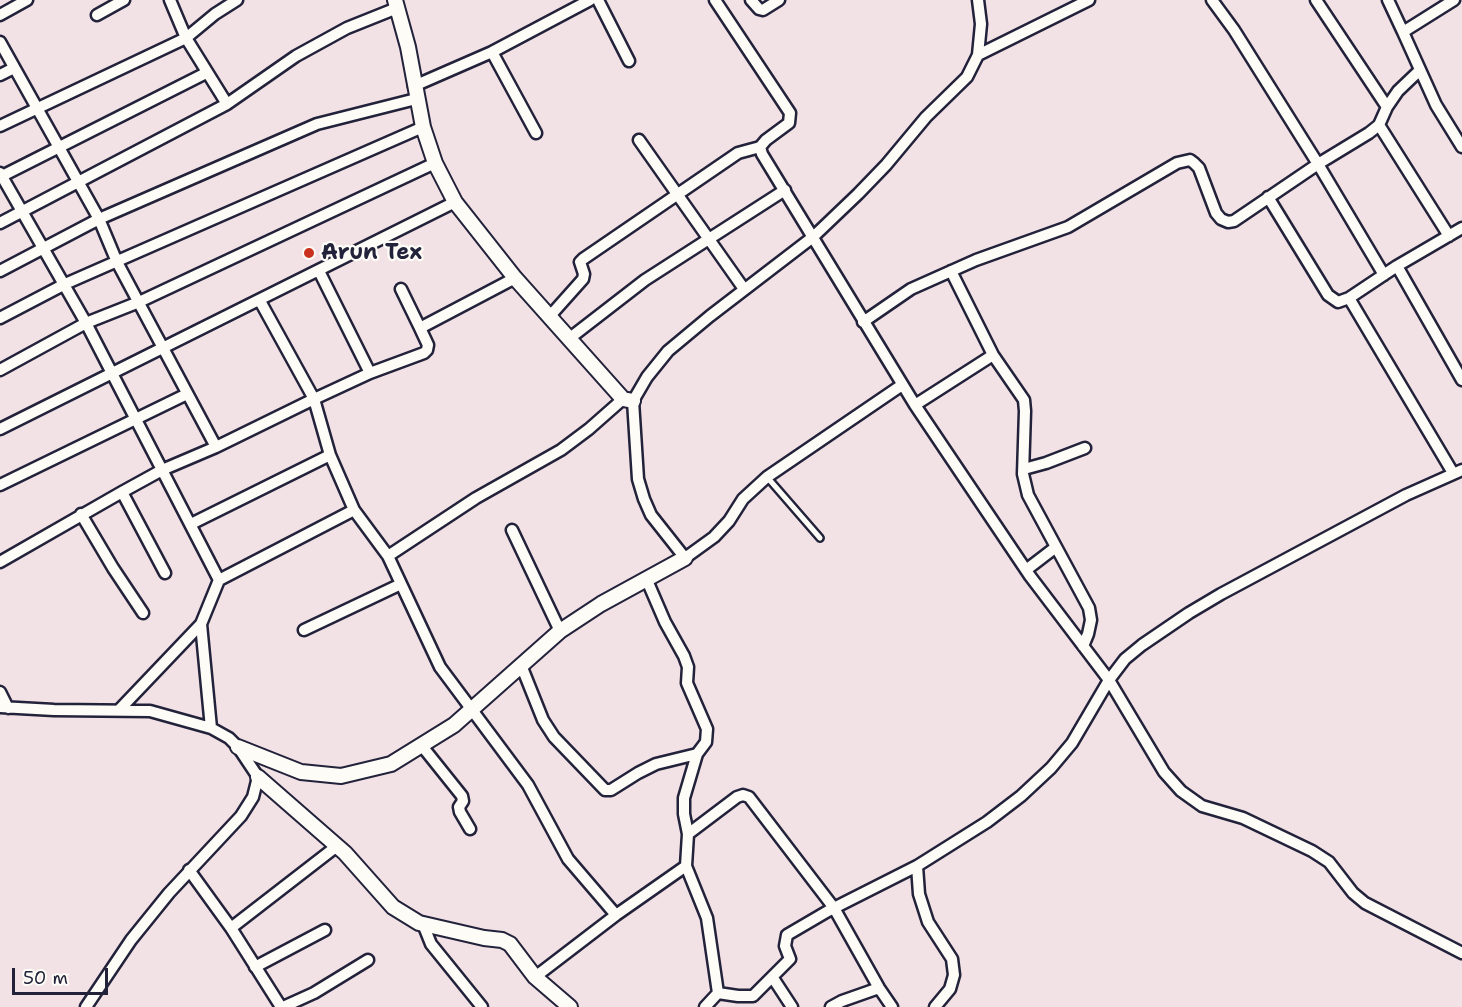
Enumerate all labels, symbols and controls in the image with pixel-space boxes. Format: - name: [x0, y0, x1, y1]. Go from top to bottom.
- place label: Arun Tex: [321, 240, 422, 266]
- marker: Arun Tex: [302, 246, 316, 260]
- scale bar: [15, 956, 111, 994]
- text: 50 m: [23, 966, 68, 990]

